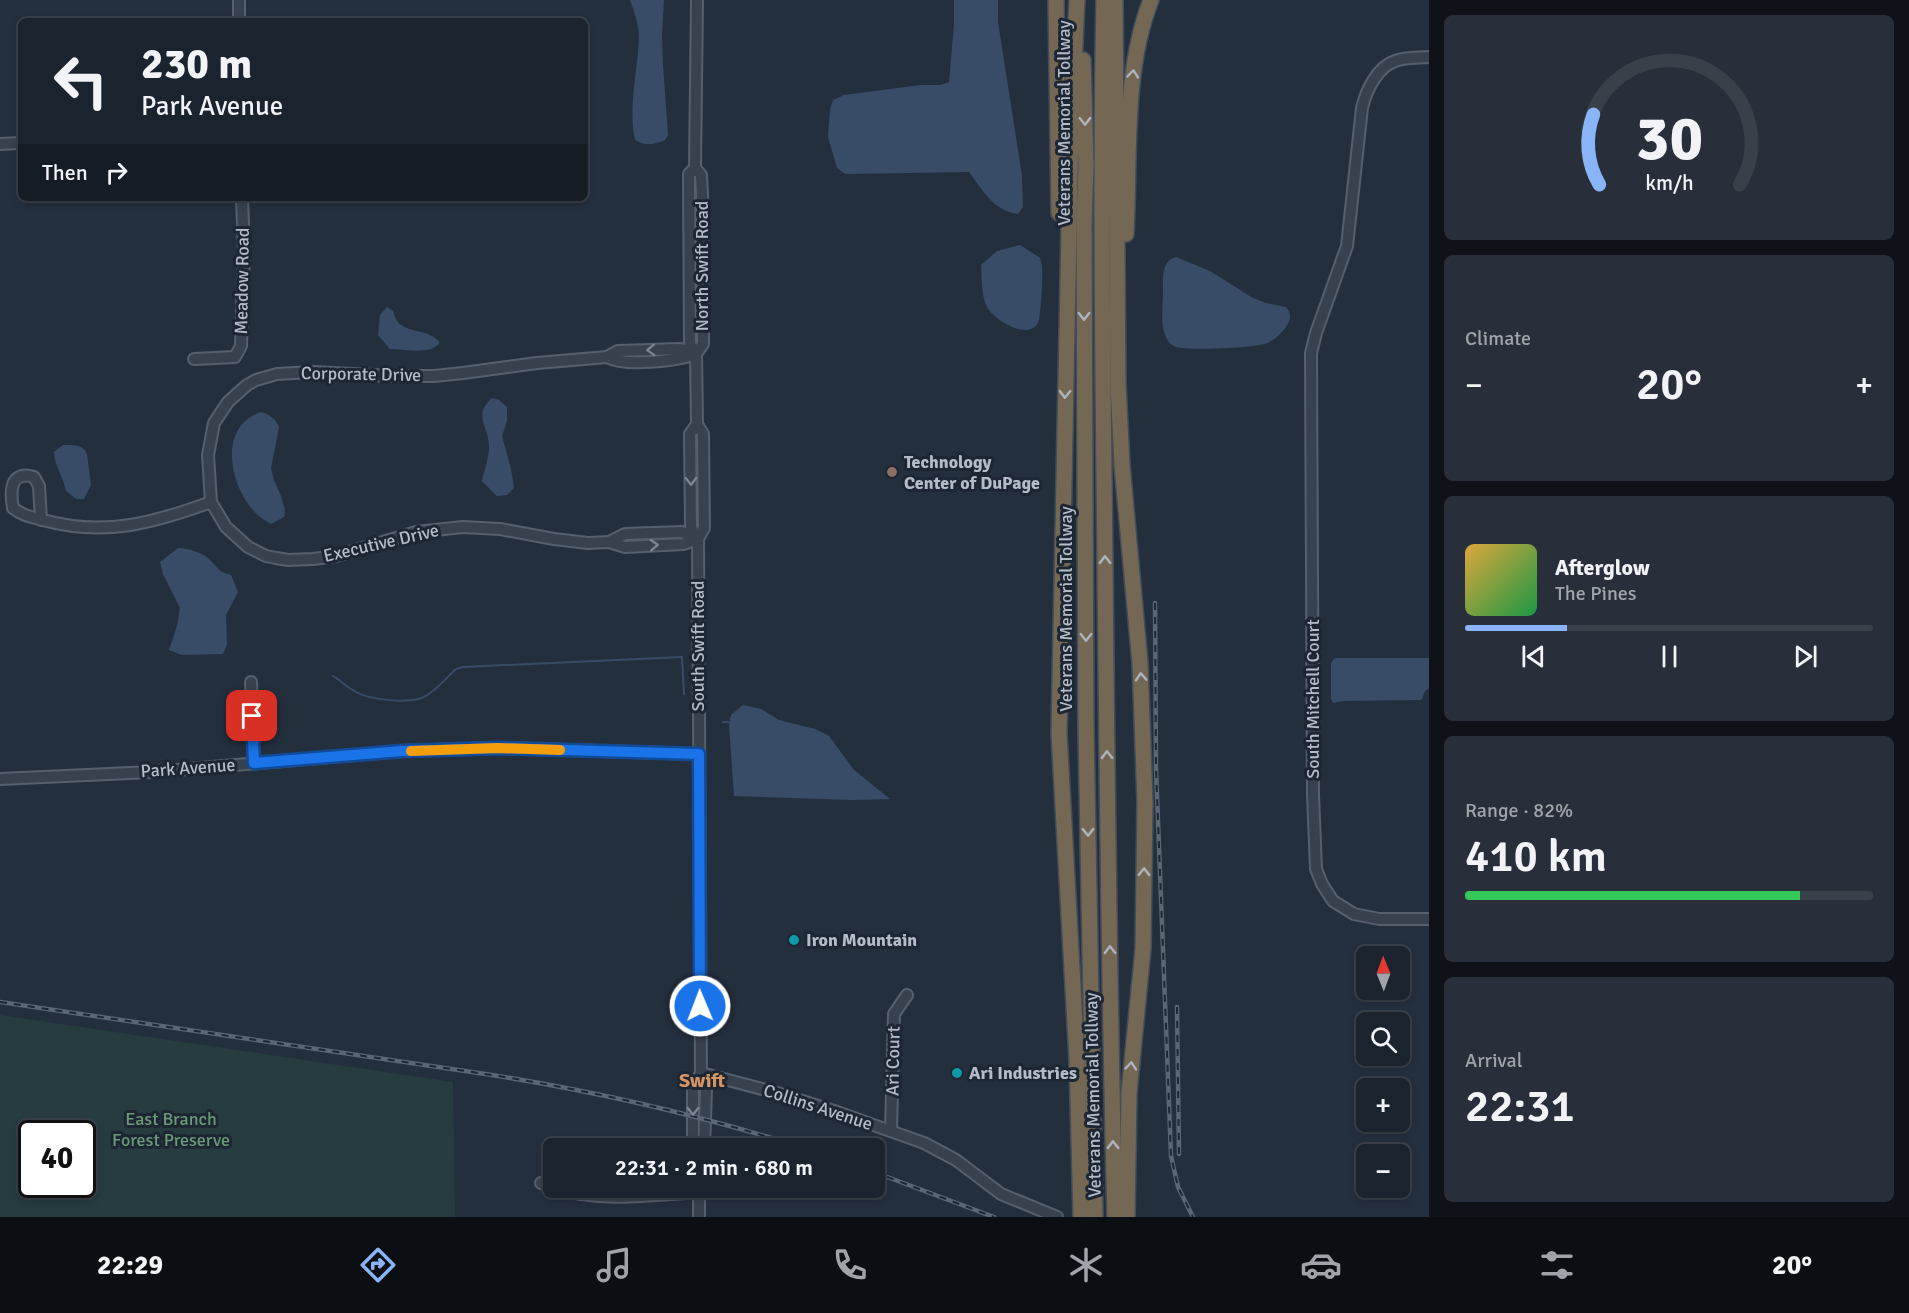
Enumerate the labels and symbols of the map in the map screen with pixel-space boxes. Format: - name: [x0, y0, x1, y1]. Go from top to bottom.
- street label: Veterans Memorial Tollway: [1053, 20, 1075, 226]
- one-way arrow: [1126, 69, 1139, 78]
- one-way arrow: [1078, 117, 1091, 126]
- street label: North Swift Road: [691, 201, 713, 331]
- street label: Meadow Road: [230, 227, 254, 335]
- one-way arrow: [1078, 312, 1091, 321]
- one-way arrow: [647, 343, 656, 356]
- street label: Corporate Drive: [301, 362, 421, 386]
- one-way arrow: [1059, 390, 1072, 399]
- place label: Technology Center of DuPage: [904, 451, 1040, 494]
- marker: Technology Center of DuPage: [885, 465, 899, 479]
- one-way arrow: [685, 476, 697, 485]
- street label: Veterans Memorial Tollway: [1055, 506, 1077, 712]
- street label: Executive Drive: [321, 519, 441, 567]
- one-way arrow: [649, 539, 658, 552]
- one-way arrow: [1099, 555, 1111, 564]
- street label: South Swift Road: [687, 580, 709, 712]
- street label: South Mitchell Court: [1302, 619, 1324, 779]
- one-way arrow: [1080, 633, 1092, 642]
- one-way arrow: [1134, 672, 1147, 681]
- pin: [226, 690, 277, 741]
- one-way arrow: [1101, 750, 1113, 759]
- street label: Park Avenue: [140, 754, 236, 782]
- one-way arrow: [1082, 828, 1094, 837]
- one-way arrow: [1138, 867, 1150, 876]
- place label: Iron Mountain: [806, 929, 917, 951]
- marker: Iron Mountain: [787, 933, 801, 947]
- one-way arrow: [1104, 945, 1116, 954]
- north arrow: [1356, 946, 1410, 1000]
- position arrow: [668, 974, 732, 1038]
- street label: Veterans Memorial Tollway: [1080, 992, 1106, 1198]
- street label: Ari Court: [881, 1026, 905, 1096]
- place label: Ari Industries: [969, 1062, 1077, 1084]
- one-way arrow: [1124, 1062, 1137, 1071]
- marker: Ari Industries: [950, 1066, 964, 1080]
- district label: Swift: [679, 1068, 725, 1093]
- street label: Collins Avenue: [761, 1079, 875, 1135]
- one-way arrow: [687, 1106, 699, 1115]
- park label: East Branch Forest Preserve: [112, 1108, 230, 1151]
- speed limit sign: 40: [18, 1120, 96, 1198]
- one-way arrow: [1107, 1140, 1119, 1149]

